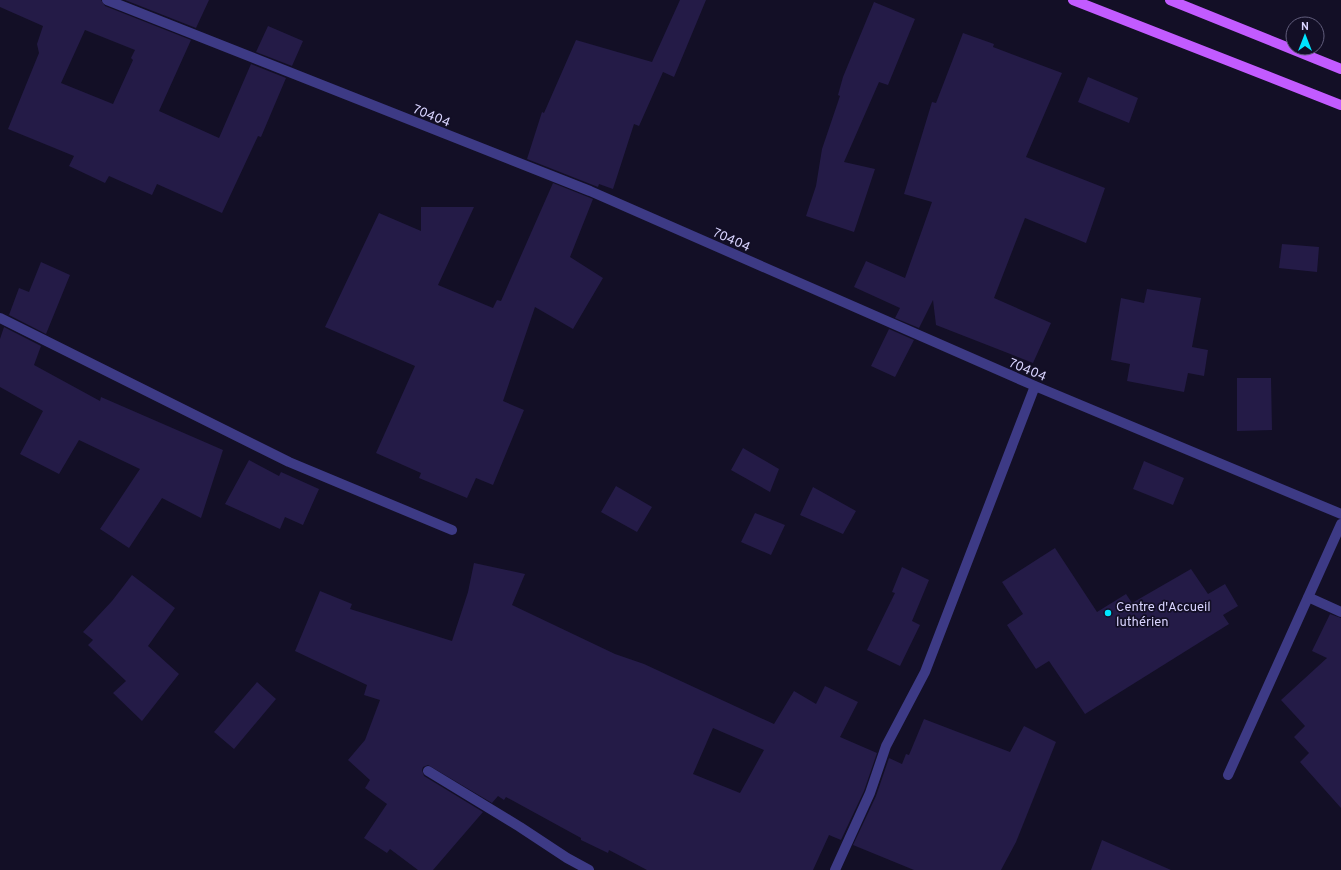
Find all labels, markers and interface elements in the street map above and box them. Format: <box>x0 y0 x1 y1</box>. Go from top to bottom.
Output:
north arrow <box>1285 16 1325 56</box>
text: N <box>1301 20 1309 34</box>
street label: 70404 <box>410 102 452 132</box>
street label: 70404 <box>710 226 752 256</box>
street label: 70404 <box>1006 356 1048 386</box>
place label: Centre d'Accueil luthérien <box>1116 600 1211 631</box>
marker: Centre d'Accueil luthérien <box>1103 608 1113 618</box>

